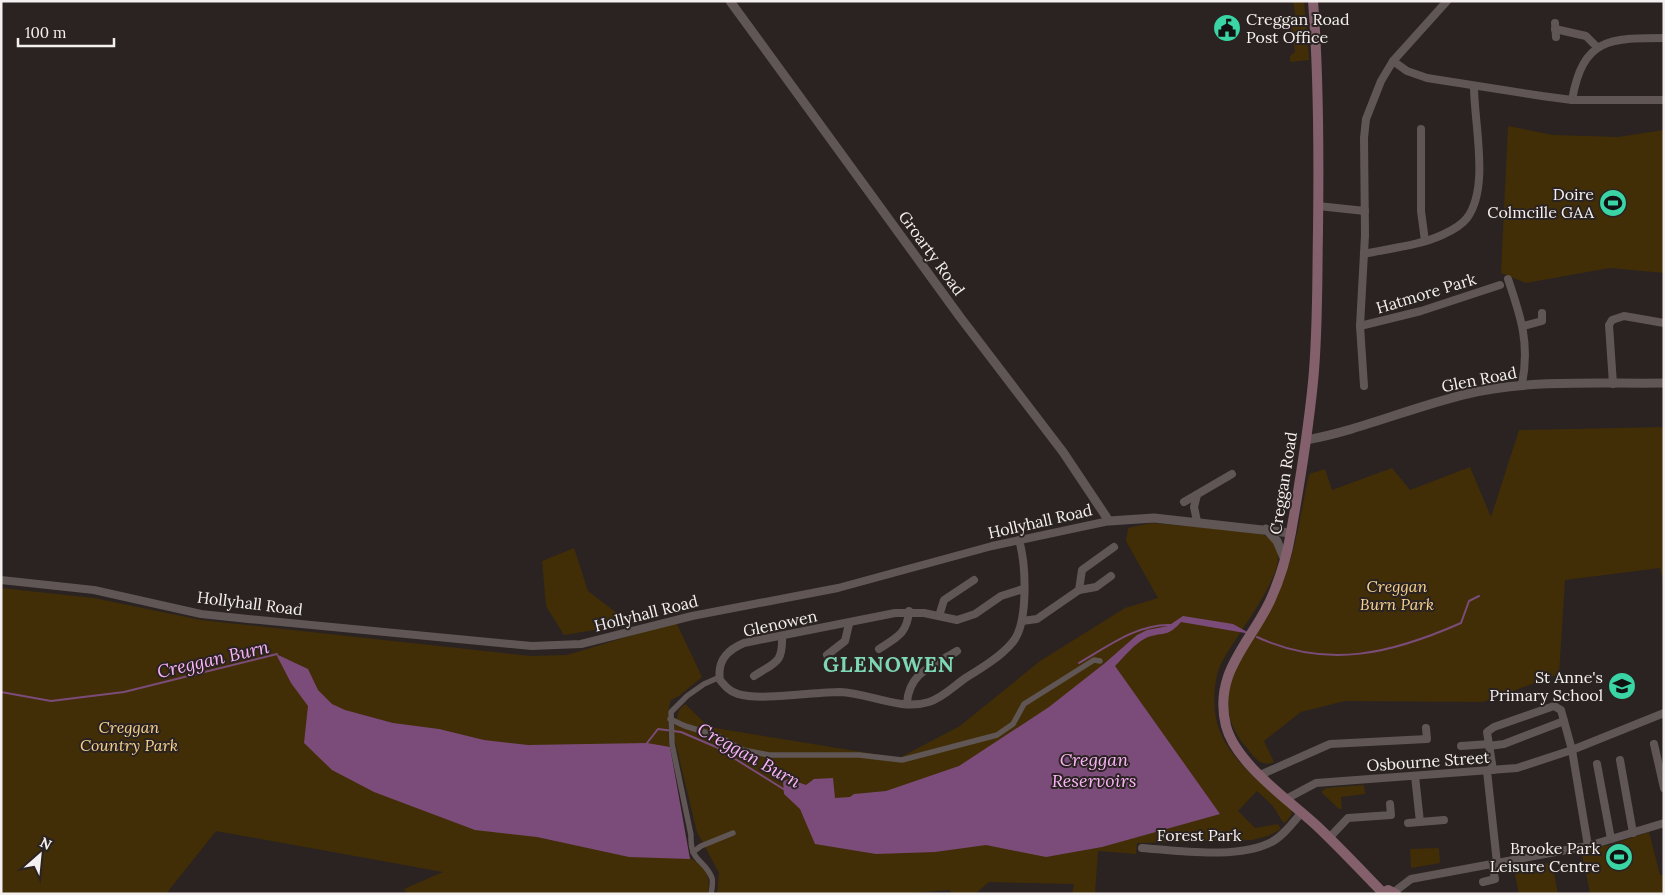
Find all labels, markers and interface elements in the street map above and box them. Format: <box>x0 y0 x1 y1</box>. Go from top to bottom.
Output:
place label: Creggan Road Post Office <box>1246 9 1350 47</box>
public building icon: Creggan Road Post Office <box>1212 13 1242 43</box>
scale bar <box>18 15 114 47</box>
text: 100 m <box>25 23 66 42</box>
place label: Doire Colmcille GAA <box>1487 184 1595 222</box>
sports icon: Doire Colmcille GAA <box>1598 188 1628 218</box>
street label: Groarty Road <box>895 207 970 300</box>
street label: Hatmore Park <box>1374 268 1479 318</box>
street label: Glen Road <box>1440 362 1519 396</box>
street label: Creggan Road <box>1265 430 1301 536</box>
street label: Hollyhall Road <box>986 499 1094 543</box>
park label: Creggan Burn Park <box>1360 576 1434 614</box>
street label: Hollyhall Road <box>196 587 304 619</box>
street label: Hollyhall Road <box>592 590 700 636</box>
street label: Glenowen <box>741 605 819 641</box>
water label: Creggan Burn <box>155 635 271 683</box>
district label: GLENOWEN <box>823 651 955 678</box>
place label: St Anne's Primary School <box>1489 667 1603 705</box>
school or university icon: St Anne's Primary School <box>1607 671 1637 701</box>
park label: Creggan Country Park <box>80 717 178 755</box>
water label: Creggan Burn <box>693 717 805 793</box>
street label: Osbourne Street <box>1366 747 1491 775</box>
water label: Creggan Reservoirs <box>1052 748 1136 792</box>
street label: Forest Park <box>1157 825 1242 845</box>
north arrow <box>15 830 65 880</box>
text: N <box>37 833 55 854</box>
place label: Brooke Park Leisure Centre <box>1490 838 1600 876</box>
sports icon: Brooke Park Leisure Centre <box>1604 842 1634 872</box>

